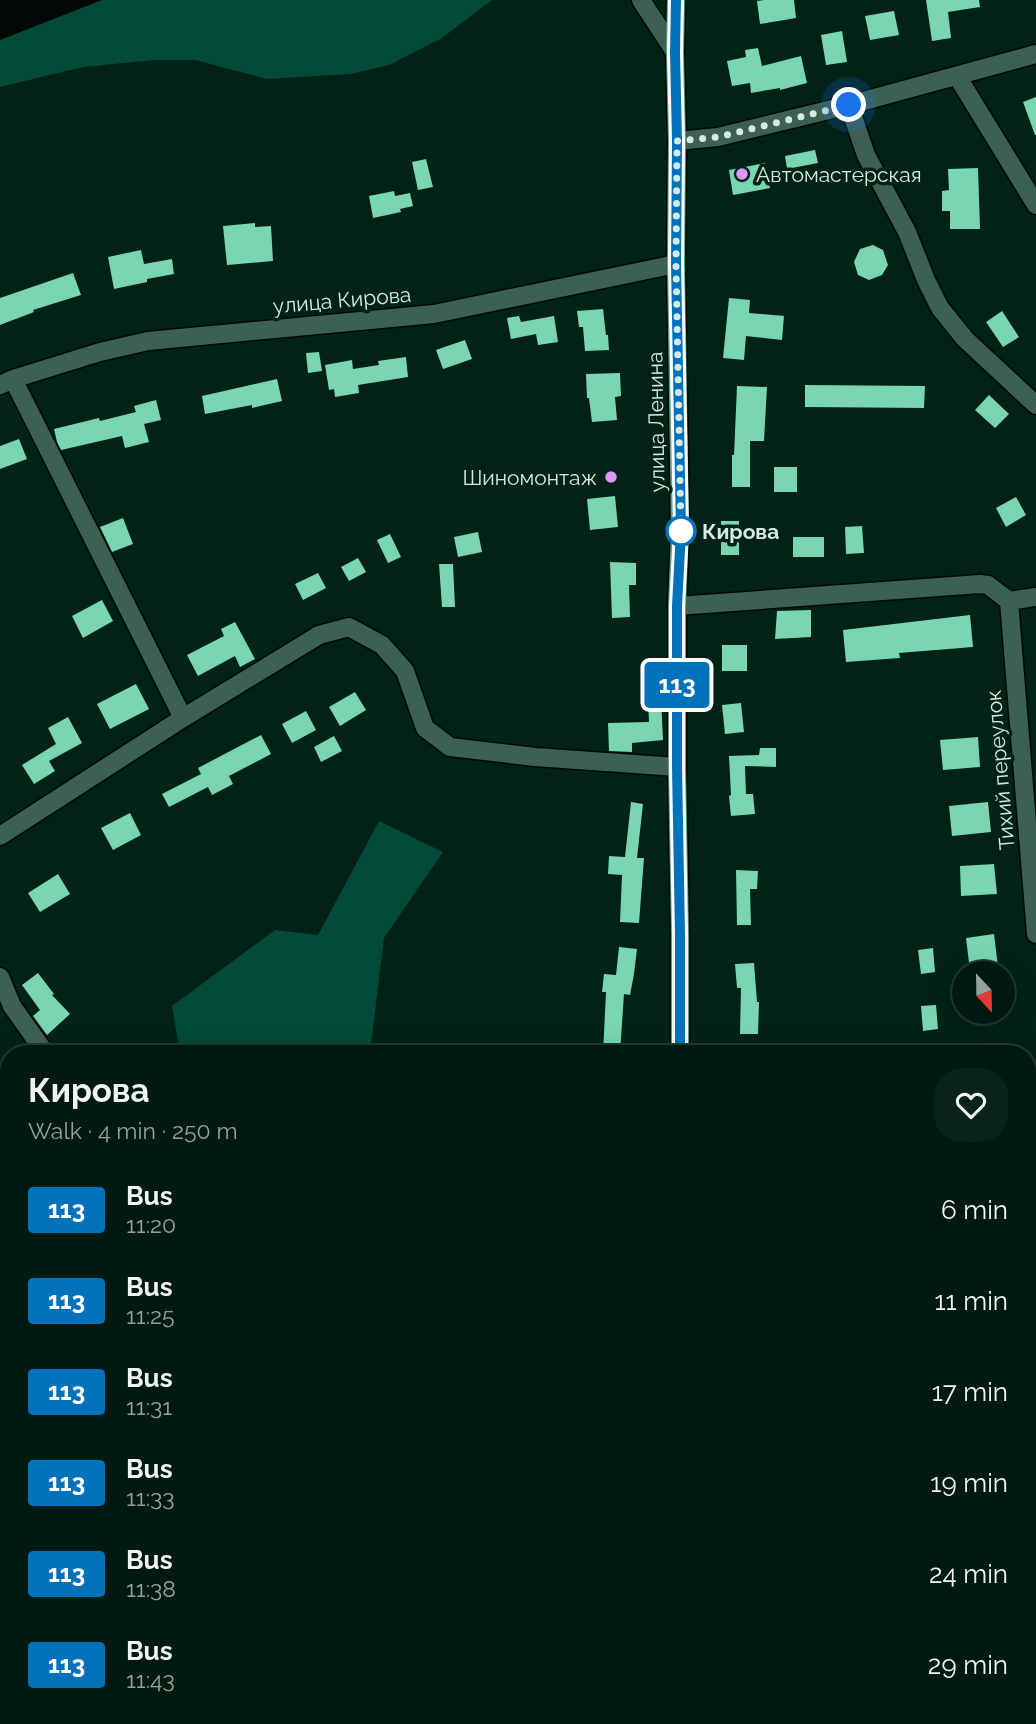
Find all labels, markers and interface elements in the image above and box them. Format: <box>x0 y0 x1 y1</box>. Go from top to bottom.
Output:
your location <box>831 87 866 122</box>
place label: Автомастерская <box>756 162 922 187</box>
marker: Автомастерская <box>734 166 750 182</box>
street label: улица Кирова <box>272 282 412 318</box>
street label: улица Ленина <box>642 351 670 493</box>
place label: Шиномонтаж <box>462 465 597 490</box>
marker: Шиномонтаж <box>603 469 619 485</box>
marker: Кирова <box>666 516 696 546</box>
place label: Кирова <box>702 519 779 544</box>
line badge: 113 <box>637 662 717 708</box>
text: 113 <box>658 670 696 699</box>
street label: Тихий переулок <box>981 689 1019 851</box>
north arrow <box>952 961 1015 1024</box>
map controls <box>952 961 1015 1024</box>
button: heart <box>934 1068 1008 1142</box>
text: Кирова <box>28 1071 149 1110</box>
text: Walk · 4 min · 250 m <box>28 1117 238 1144</box>
text: Bus <box>126 1181 173 1211</box>
text: 113 <box>48 1195 85 1224</box>
text: 6 min <box>941 1195 1008 1225</box>
text: 11:20 <box>126 1211 176 1238</box>
text: Bus <box>126 1272 173 1302</box>
text: 113 <box>48 1286 85 1315</box>
text: 11 min <box>934 1286 1008 1316</box>
text: 11:25 <box>126 1302 175 1329</box>
text: Bus <box>126 1363 173 1393</box>
text: 113 <box>48 1377 85 1406</box>
text: 17 min <box>932 1377 1008 1407</box>
text: 11:31 <box>126 1393 172 1420</box>
text: Bus <box>126 1454 173 1484</box>
text: 113 <box>48 1468 85 1497</box>
text: 19 min <box>930 1468 1008 1498</box>
text: 11:33 <box>126 1484 175 1511</box>
text: Bus <box>126 1545 173 1575</box>
text: 113 <box>48 1559 85 1588</box>
text: 24 min <box>929 1559 1008 1589</box>
text: 11:38 <box>126 1575 176 1602</box>
text: Bus <box>126 1636 173 1666</box>
text: 113 <box>48 1650 85 1679</box>
text: 29 min <box>928 1650 1008 1680</box>
text: 11:43 <box>126 1666 175 1693</box>

